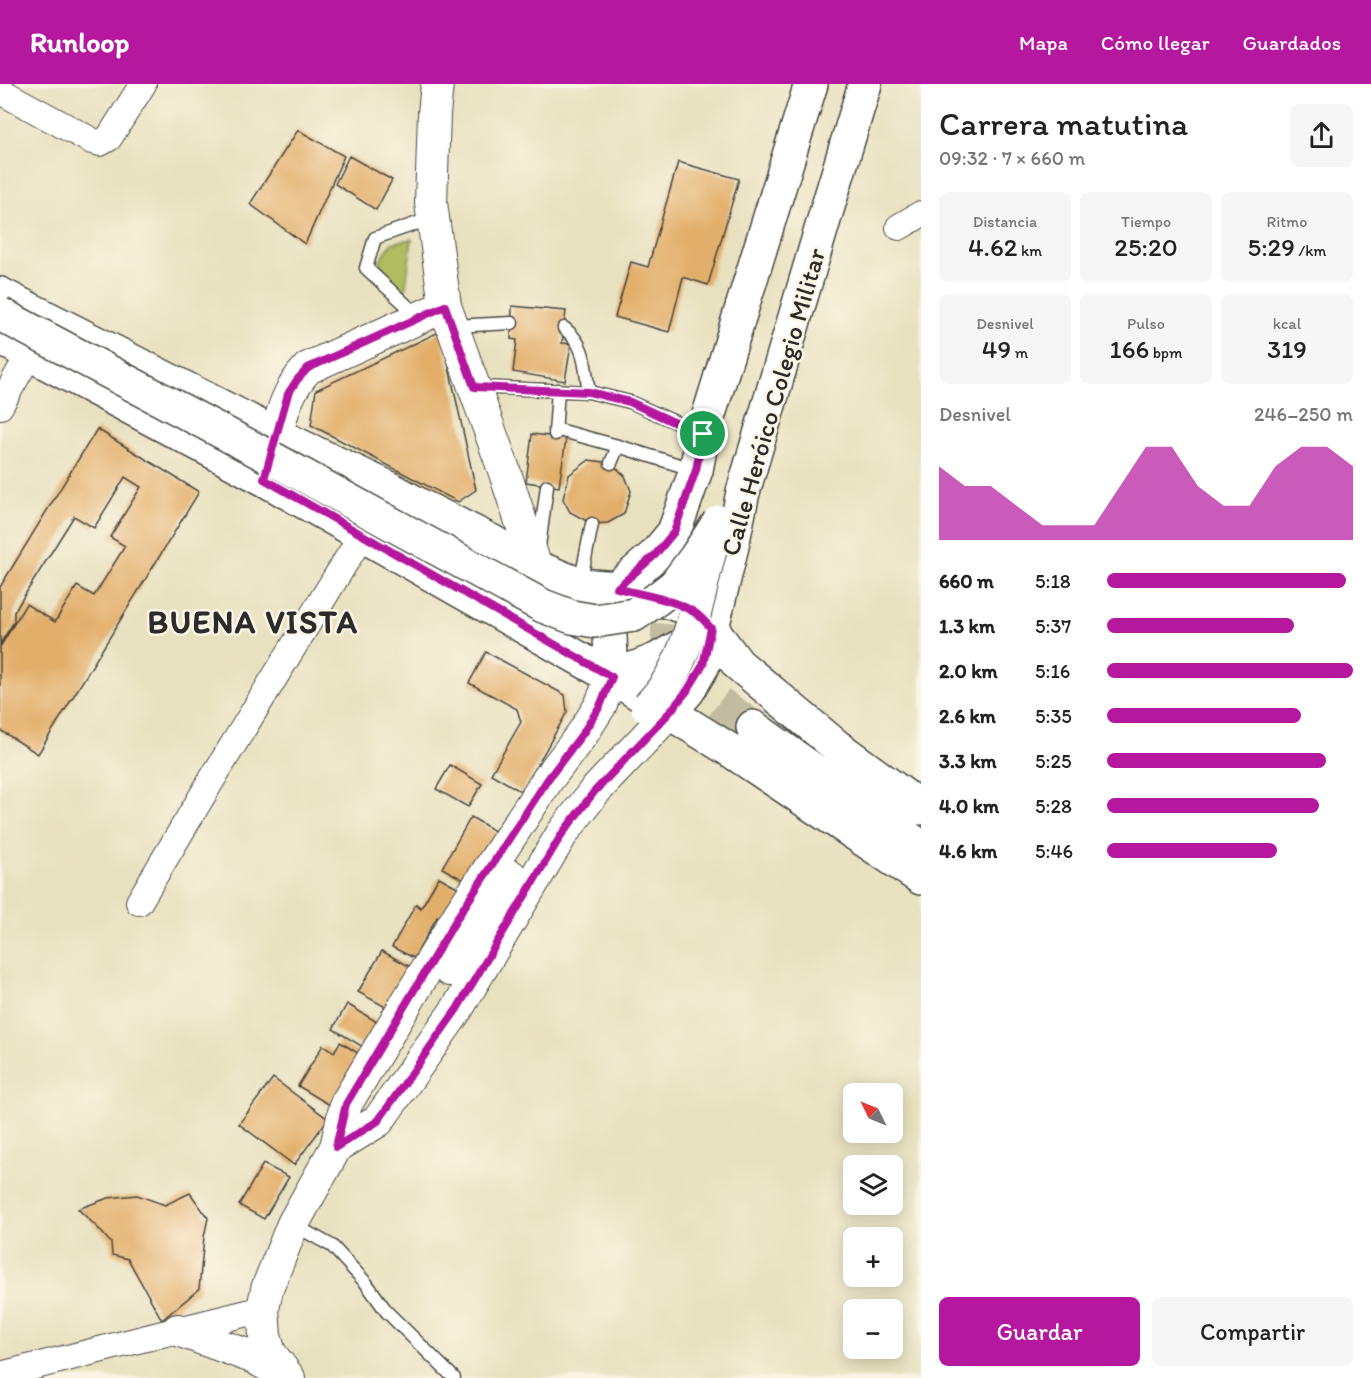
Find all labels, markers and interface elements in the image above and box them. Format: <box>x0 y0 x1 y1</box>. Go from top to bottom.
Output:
text: Runloop <box>30 25 129 59</box>
text: Mapa <box>1019 30 1068 55</box>
text: Cómo llegar <box>1101 30 1210 55</box>
text: Guardados <box>1243 30 1341 55</box>
text: Carrera matutina <box>939 104 1188 143</box>
button: share <box>1290 104 1353 167</box>
text: 09:32 · 7 × 660 m <box>939 146 1085 170</box>
text: Distancia <box>973 212 1037 231</box>
text: Tiempo <box>1121 212 1171 231</box>
text: Ritmo <box>1267 212 1307 231</box>
text: 4.62 <box>968 231 1017 263</box>
text: 25:20 <box>1114 231 1178 263</box>
text: 5:29 <box>1248 231 1295 263</box>
text: km <box>1017 241 1042 260</box>
text: /km <box>1295 241 1326 260</box>
street label: Calle Heróico Colegio Militar <box>714 244 832 560</box>
text: Desnivel <box>976 314 1034 333</box>
text: Pulso <box>1127 314 1165 333</box>
text: kcal <box>1273 314 1301 333</box>
text: 49 <box>982 333 1011 365</box>
text: 166 <box>1110 333 1149 365</box>
text: 319 <box>1267 333 1307 365</box>
text: m <box>1011 343 1028 362</box>
text: bpm <box>1149 343 1182 362</box>
text: Desnivel <box>939 402 1011 426</box>
text: 246–250 m <box>1254 402 1353 426</box>
pin <box>677 408 728 459</box>
icon: arrive <box>686 417 719 450</box>
text: 660 m <box>939 569 994 593</box>
text: 5:18 <box>1035 569 1071 593</box>
district label: BUENA VISTA <box>148 603 358 641</box>
text: 1.3 km <box>939 614 995 638</box>
text: 5:37 <box>1035 614 1071 638</box>
text: 2.0 km <box>939 659 998 683</box>
text: 5:16 <box>1035 659 1070 683</box>
text: 2.6 km <box>939 704 996 728</box>
text: 5:35 <box>1035 704 1072 728</box>
text: 3.3 km <box>939 749 997 773</box>
text: 5:25 <box>1035 749 1071 773</box>
text: 4.0 km <box>939 794 999 818</box>
text: 5:28 <box>1035 794 1072 818</box>
text: 4.6 km <box>939 839 997 863</box>
text: 5:46 <box>1035 839 1073 863</box>
north arrow <box>843 1083 903 1143</box>
map controls <box>843 1083 903 1359</box>
button: layers <box>843 1155 903 1215</box>
button: + <box>843 1227 903 1287</box>
button: Guardar <box>939 1297 1140 1366</box>
button: Compartir <box>1152 1297 1353 1366</box>
button: − <box>843 1299 903 1359</box>

